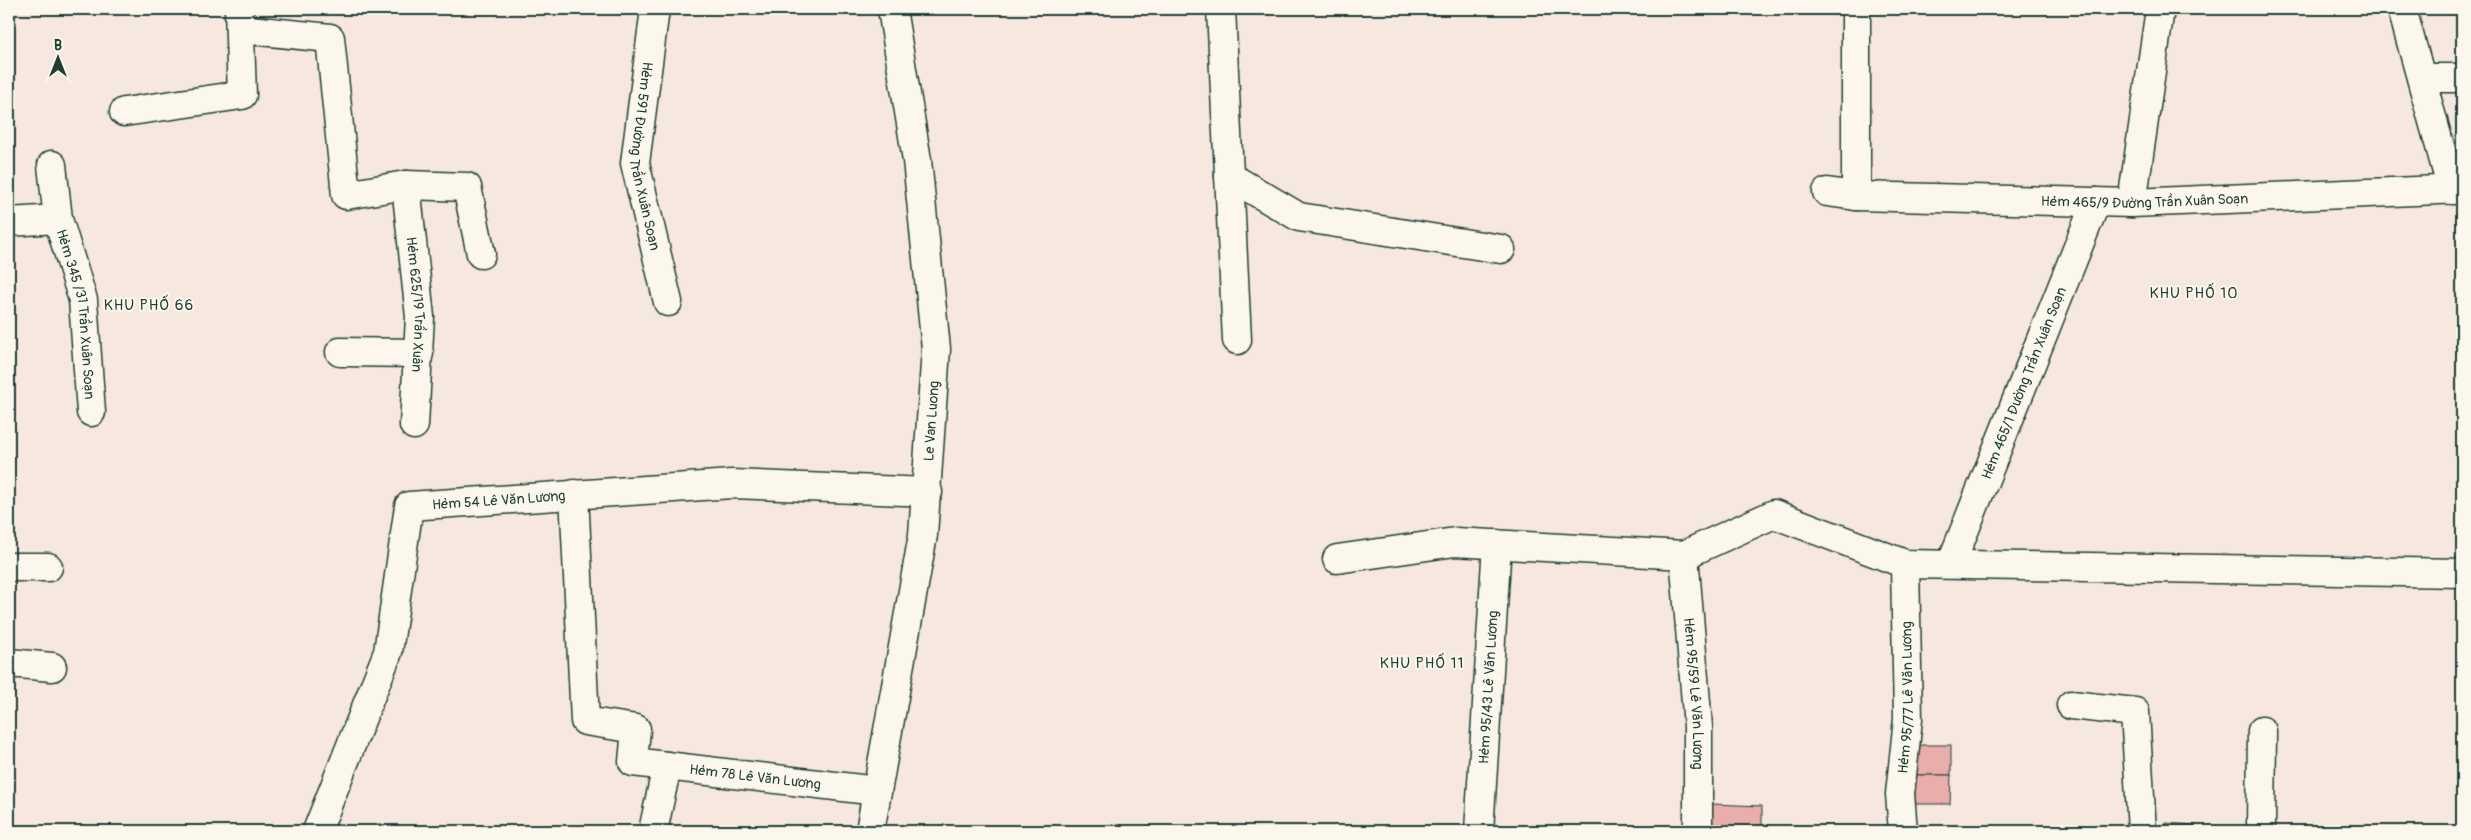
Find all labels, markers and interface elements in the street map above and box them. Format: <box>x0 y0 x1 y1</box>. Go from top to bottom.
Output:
north arrow <box>32 32 82 82</box>
text: B <box>54 37 62 54</box>
street label: Hẻm 591 Đường Trần Xuân Soạn <box>626 61 663 252</box>
street label: Hẻm 465/9 Đường Trần Xuân Soạn <box>2041 190 2249 212</box>
street label: Hẻm 345 /31 Trần Xuân Soạn <box>53 227 98 400</box>
street label: Hẻm 625/19 Trần Xuân <box>403 236 430 373</box>
district label: KHU PHỐ 10 <box>2150 282 2238 303</box>
street label: Hẻm 465/1 Đường Trần Xuân Soạn <box>1978 285 2070 482</box>
district label: KHU PHỐ 66 <box>104 294 194 315</box>
street label: Le Van Luong <box>920 380 943 462</box>
street label: Hẻm 54 Lê Văn Lương <box>432 487 566 513</box>
street label: Hẻm 95/43 Lê Văn Lương <box>1475 610 1502 764</box>
street label: Hẻm 95/59 Lê Văn Lương <box>1680 617 1706 770</box>
street label: Hẻm 95/77 Lê Văn Lương <box>1894 621 1917 774</box>
district label: KHU PHỐ 11 <box>1380 652 1464 673</box>
street label: Hẻm 78 Lê Văn Lương <box>688 761 822 793</box>

